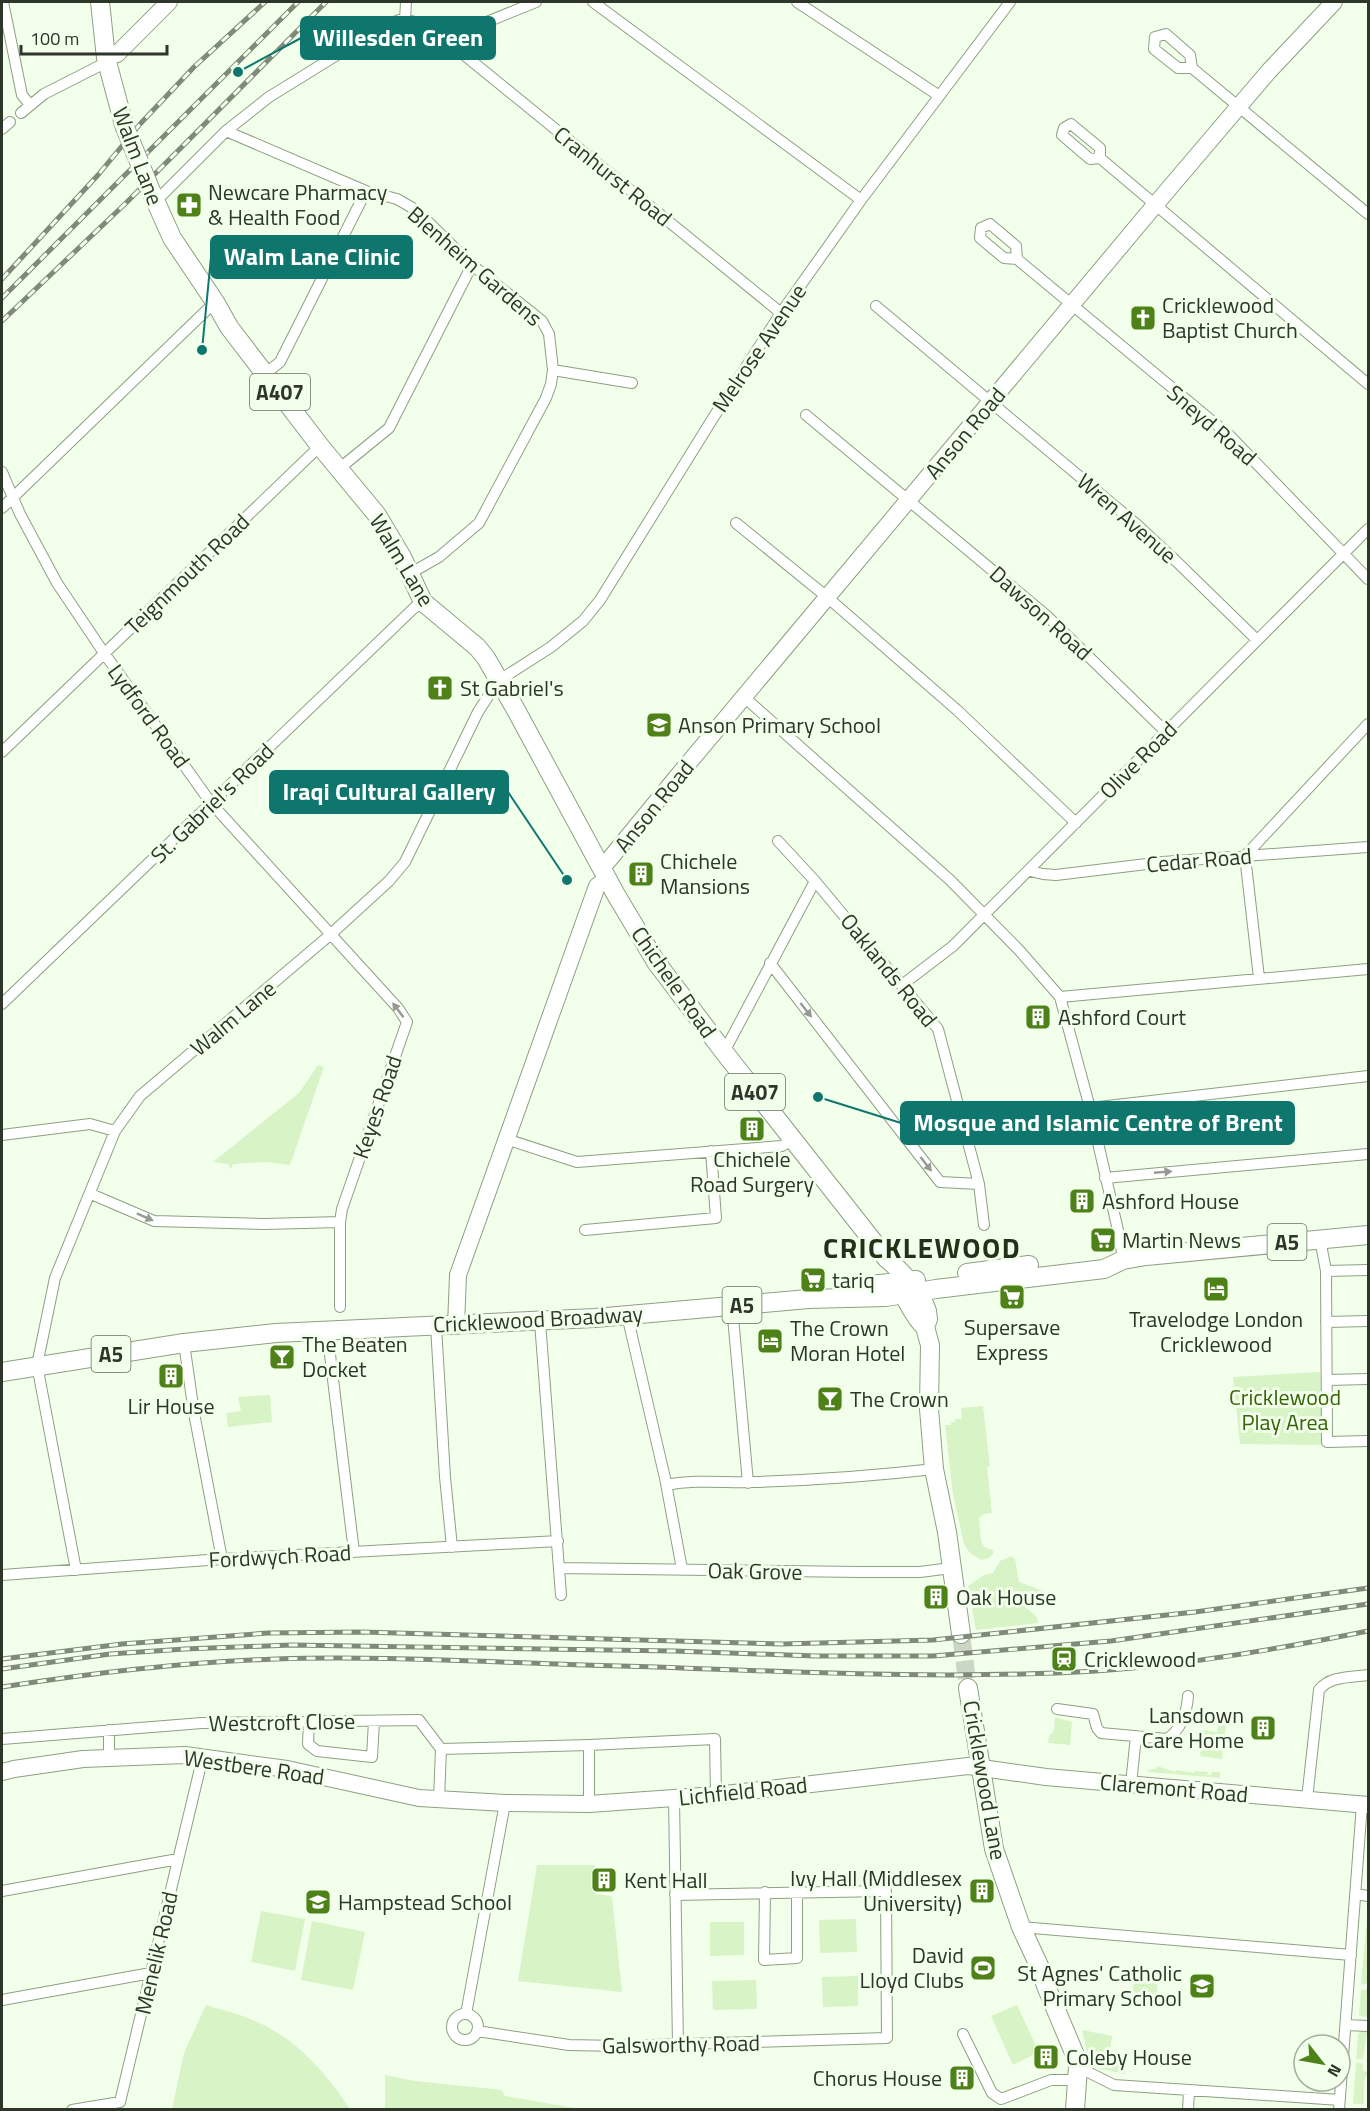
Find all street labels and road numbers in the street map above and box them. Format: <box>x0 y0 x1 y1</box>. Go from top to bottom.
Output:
street label: Walm Lane <box>104 102 172 210</box>
street label: Cranhurst Road <box>546 118 680 234</box>
street label: Blenheim Gardens <box>400 198 550 334</box>
street label: Melrose Avenue <box>703 277 815 419</box>
road number: A407 <box>250 374 310 410</box>
street label: Sneyd Road <box>1160 376 1264 474</box>
street label: Anson Road <box>916 380 1014 486</box>
street label: Wren Avenue <box>1069 465 1185 571</box>
street label: Teignmouth Road <box>117 505 257 643</box>
street label: Walm Lane <box>361 507 443 613</box>
street label: Dawson Road <box>982 558 1100 668</box>
street label: Lydford Road <box>99 657 199 775</box>
street label: Olive Road <box>1091 713 1185 807</box>
street label: St. Gabriel's Road <box>142 735 282 871</box>
street label: Anson Road <box>606 752 702 860</box>
street label: Cedar Road <box>1145 838 1253 882</box>
street label: Oaklands Road <box>832 906 946 1034</box>
street label: Chichele Road <box>623 919 725 1045</box>
street label: Walm Lane <box>183 972 283 1064</box>
street label: Keyes Road <box>343 1051 411 1163</box>
road number: A407 <box>725 1074 785 1110</box>
road number: A5 <box>1268 1224 1306 1260</box>
road number: A5 <box>722 1287 762 1323</box>
street label: Cricklewood Broadway <box>432 1297 644 1341</box>
road number: A5 <box>92 1336 130 1372</box>
street label: Fordwych Road <box>208 1535 352 1577</box>
street label: Oak Grove <box>707 1553 803 1589</box>
street label: Cricklewood Lane <box>954 1698 1016 1862</box>
street label: Westcroft Close <box>208 1704 356 1740</box>
street label: Westbere Road <box>181 1740 327 1794</box>
street label: Claremont Road <box>1099 1765 1249 1811</box>
street label: Lichfield Road <box>677 1767 809 1815</box>
street label: Menelik Road <box>125 1888 187 2018</box>
street label: Galsworthy Road <box>602 2026 760 2062</box>

